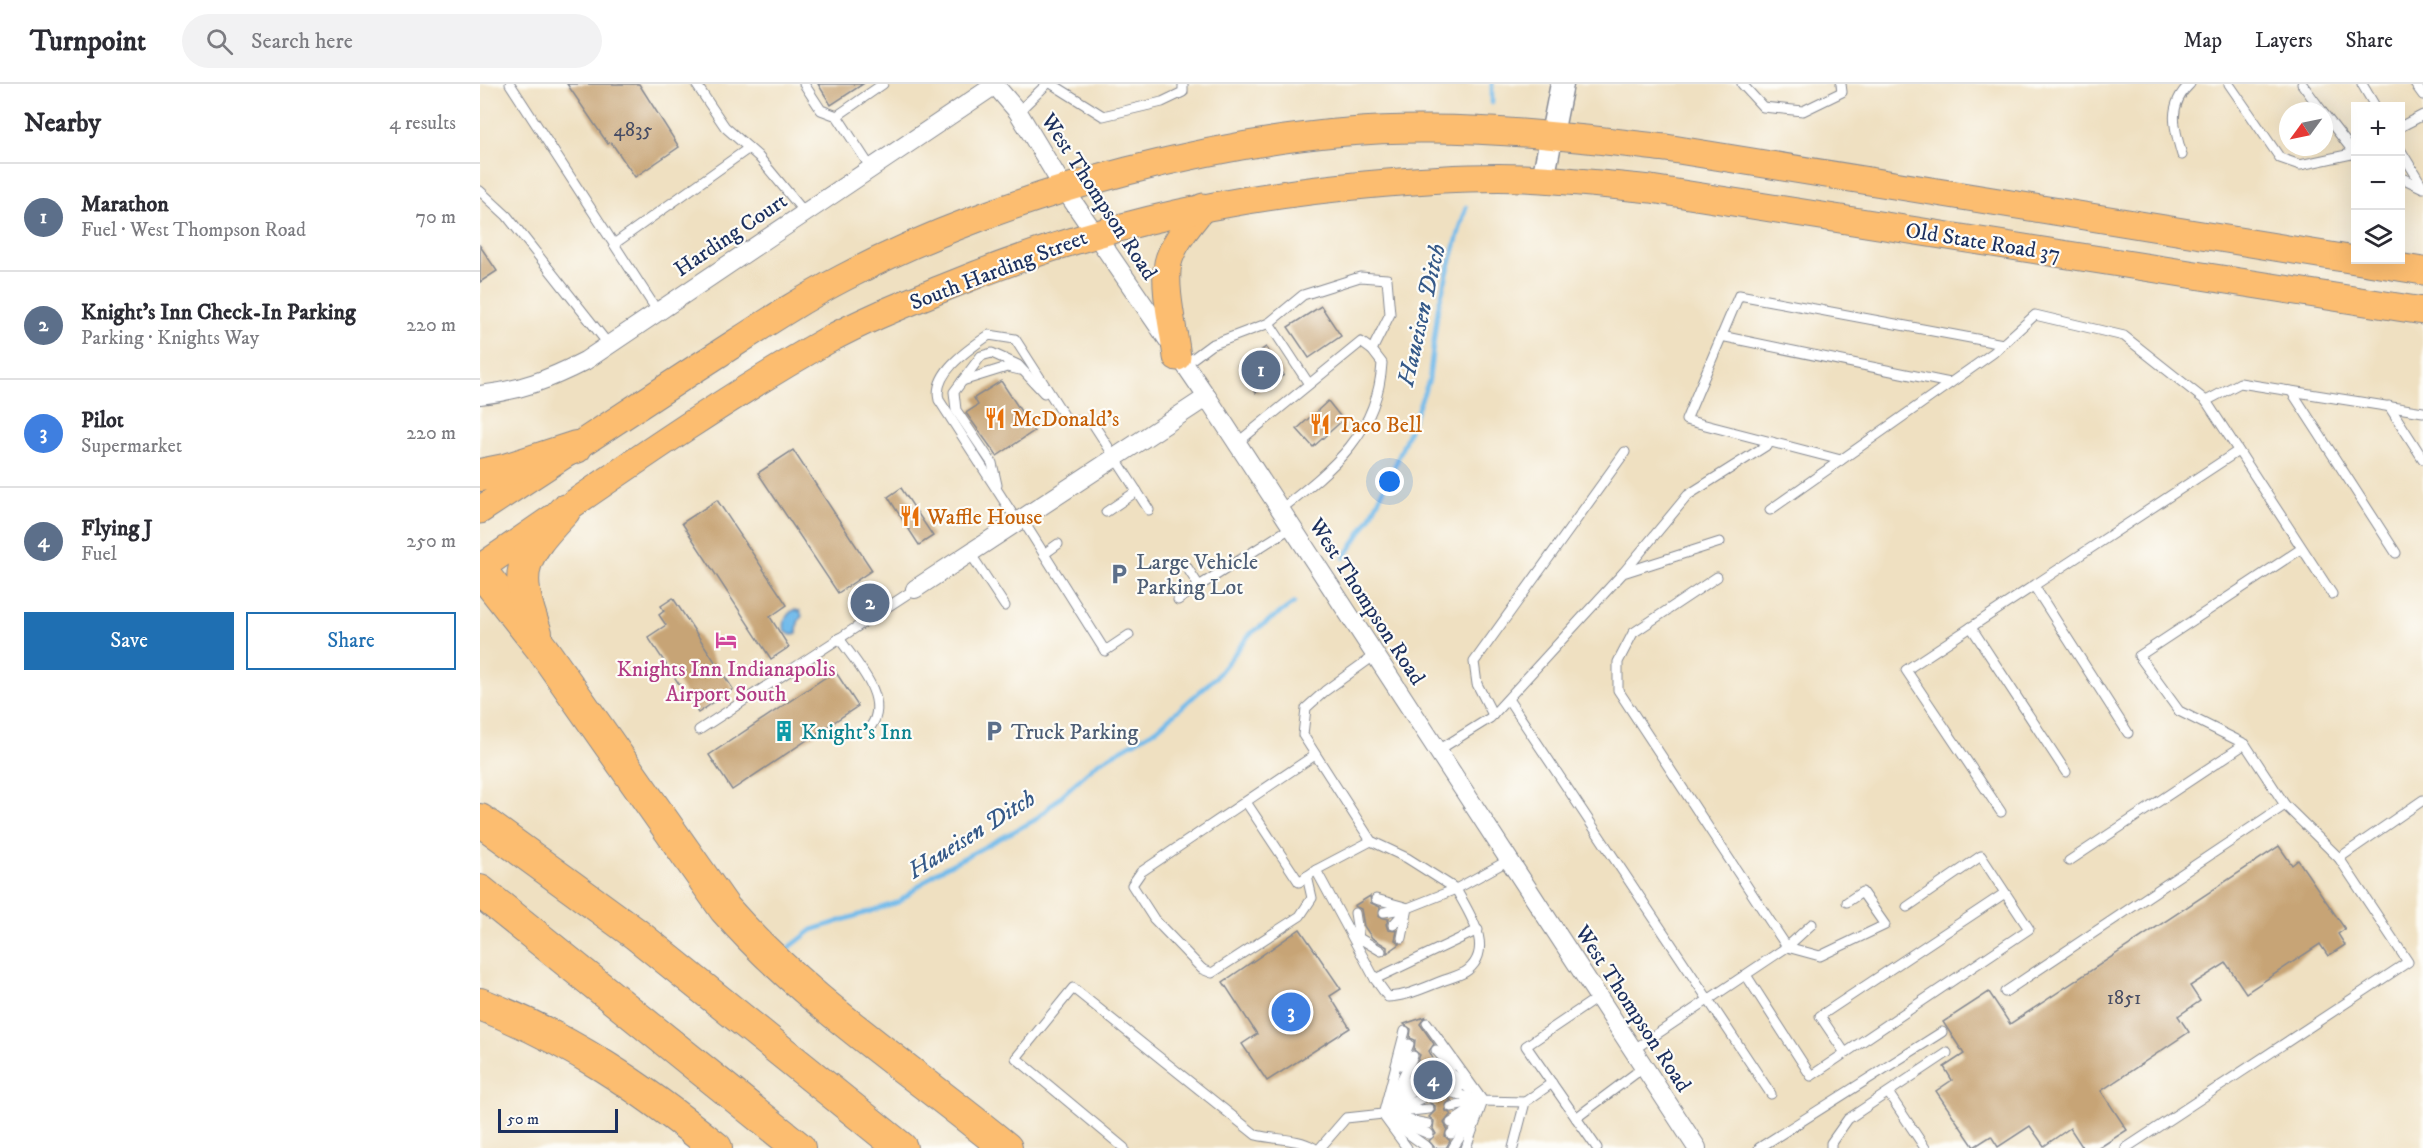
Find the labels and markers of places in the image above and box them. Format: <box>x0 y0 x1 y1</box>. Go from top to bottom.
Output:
pin: 1 <box>1242 348 1280 392</box>
restaurant icon: McDonald's <box>983 406 1007 430</box>
place label: McDonald's <box>1012 406 1119 433</box>
restaurant icon: Taco Bell <box>1308 412 1332 436</box>
place label: Taco Bell <box>1337 412 1423 439</box>
restaurant icon: Waffle House <box>898 504 922 528</box>
place label: Waffle House <box>926 504 1042 531</box>
place label: Large Vehicle Parking Lot <box>1136 549 1258 601</box>
parking icon: Large Vehicle Parking Lot <box>1107 562 1131 586</box>
pin: 2 <box>850 580 890 626</box>
hotel icon: Knights Inn Indianapolis Airport South <box>714 628 738 652</box>
place label: Knights Inn Indianapolis Airport South <box>616 656 836 708</box>
building icon: Knight's Inn <box>772 719 796 743</box>
place label: Knight's Inn <box>801 719 913 746</box>
parking icon: Truck Parking <box>982 719 1006 743</box>
place label: Truck Parking <box>1011 719 1139 746</box>
pin: 3 <box>1272 990 1310 1034</box>
pin: 4 <box>1414 1058 1452 1102</box>

